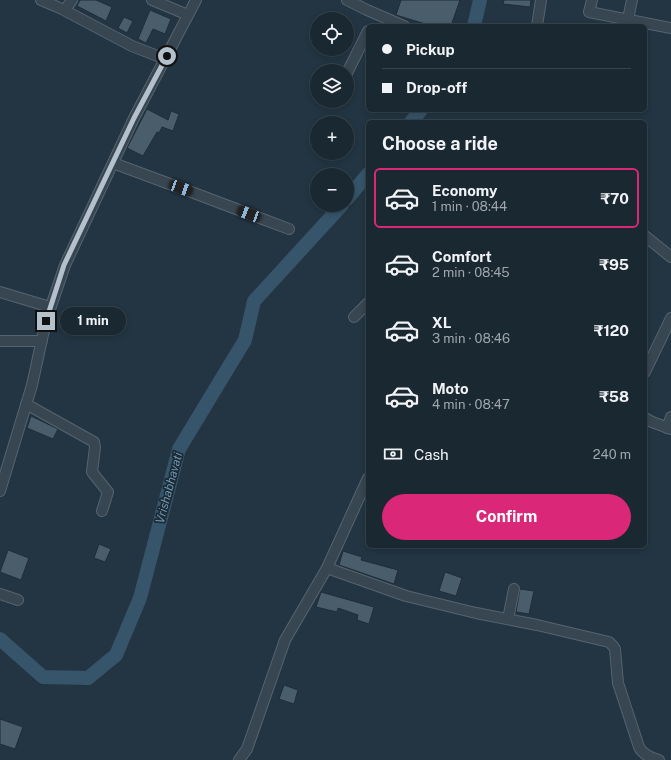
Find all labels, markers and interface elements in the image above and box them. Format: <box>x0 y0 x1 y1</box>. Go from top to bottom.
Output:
map controls <box>310 12 354 212</box>
button: locate <box>310 12 354 56</box>
text: Pickup <box>406 41 455 58</box>
route start <box>158 47 176 65</box>
button: layers <box>310 64 354 108</box>
text: Drop-off <box>406 79 467 96</box>
button: + <box>310 116 354 160</box>
text: Choose a ride <box>382 133 498 154</box>
button: − <box>310 168 354 212</box>
car <box>168 178 194 198</box>
icon: car <box>384 180 420 216</box>
text: Economy <box>432 182 497 199</box>
text: ₹70 <box>600 190 629 207</box>
text: 1 min · 08:44 <box>432 199 507 214</box>
car <box>236 204 262 224</box>
icon: car <box>384 246 420 282</box>
text: Comfort <box>432 248 492 265</box>
text: ₹95 <box>599 256 629 273</box>
text: 2 min · 08:45 <box>432 265 510 280</box>
callout: 1 min <box>60 307 126 335</box>
route end <box>37 312 55 330</box>
icon: car <box>384 312 420 348</box>
text: 1 min <box>77 313 109 328</box>
text: XL <box>432 314 451 331</box>
text: ₹120 <box>594 322 629 339</box>
text: 3 min · 08:46 <box>432 331 510 346</box>
icon: car <box>384 378 420 414</box>
text: Moto <box>432 380 469 397</box>
text: ₹58 <box>599 388 629 405</box>
text: 4 min · 08:47 <box>432 397 510 412</box>
icon: cash <box>382 443 404 465</box>
text: Cash <box>414 446 449 463</box>
text: 240 m <box>593 447 631 462</box>
water label: Vrishabhavati <box>153 451 185 525</box>
button: Confirm <box>382 494 631 540</box>

